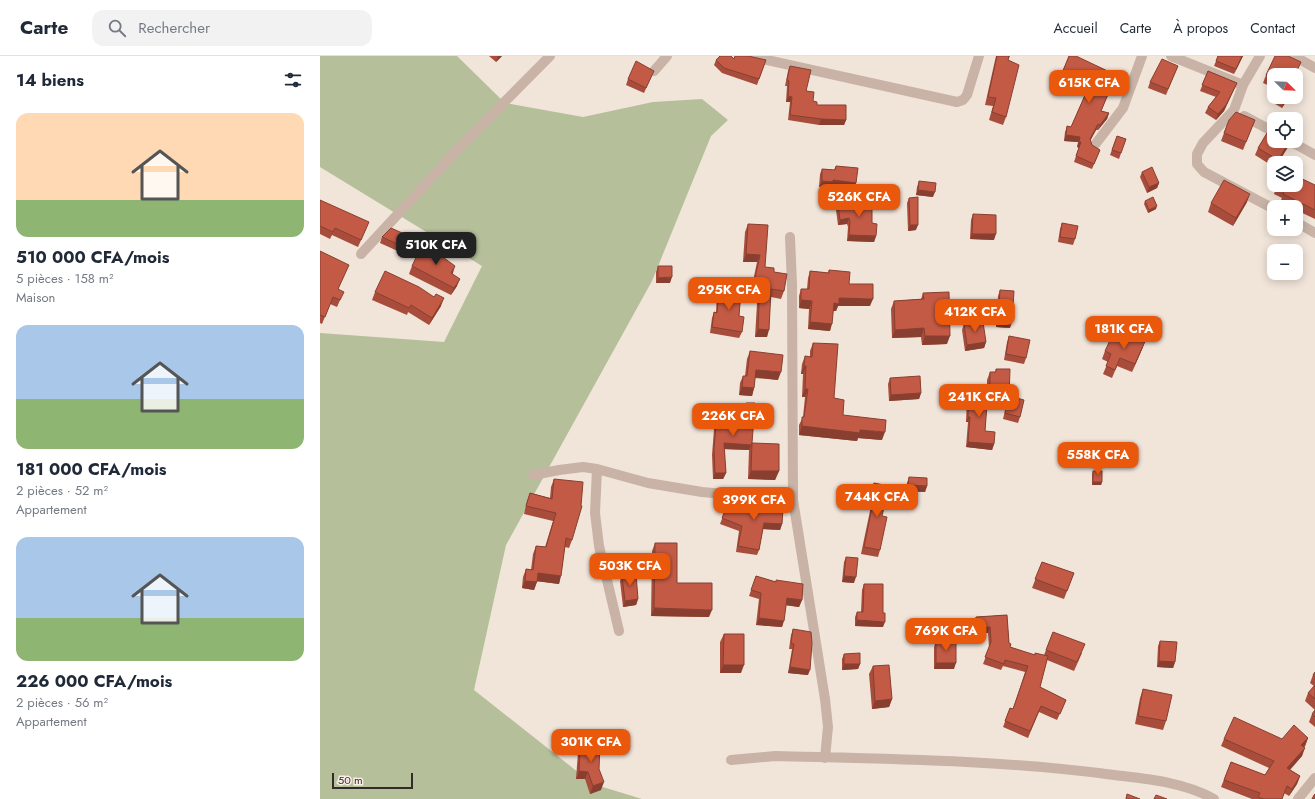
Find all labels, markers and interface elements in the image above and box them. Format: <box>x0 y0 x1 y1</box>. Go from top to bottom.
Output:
search box <box>92 10 372 46</box>
text: Carte <box>20 14 68 41</box>
icon: search <box>106 17 128 39</box>
text: Rechercher <box>138 17 210 39</box>
text: Accueil <box>1054 18 1098 38</box>
text: Carte <box>1120 18 1151 38</box>
text: À propos <box>1173 18 1228 38</box>
text: Contact <box>1250 18 1295 38</box>
text: 14 biens <box>16 68 84 92</box>
north arrow <box>1267 68 1303 104</box>
map controls <box>1267 68 1303 280</box>
icon: filters <box>282 69 304 91</box>
pin: 615K CFA <box>1048 70 1130 104</box>
text: 615K CFA <box>1058 73 1120 92</box>
button: locate <box>1267 112 1303 148</box>
icon: home <box>124 139 196 211</box>
button: layers <box>1267 156 1303 192</box>
pin: 526K CFA <box>818 184 900 218</box>
text: 526K CFA <box>827 187 891 206</box>
button: + <box>1267 200 1303 236</box>
pin: 510K CFA <box>395 232 477 266</box>
text: 510K CFA <box>405 235 467 254</box>
button: − <box>1267 244 1303 280</box>
text: 510 000 CFA/mois <box>16 245 170 269</box>
text: 5 pièces · 158 m² <box>16 269 113 288</box>
pin: 295K CFA <box>688 277 770 311</box>
text: 295K CFA <box>697 280 761 299</box>
text: Maison <box>16 288 55 307</box>
pin: 412K CFA <box>934 299 1016 333</box>
text: 412K CFA <box>944 302 1006 321</box>
pin: 181K CFA <box>1083 316 1165 350</box>
text: 181K CFA <box>1094 319 1154 338</box>
icon: home <box>124 351 196 423</box>
pin: 241K CFA <box>938 384 1020 418</box>
text: 241K CFA <box>948 387 1010 406</box>
pin: 226K CFA <box>692 403 774 437</box>
text: 226K CFA <box>701 406 765 425</box>
pin: 558K CFA <box>1057 442 1139 476</box>
text: 558K CFA <box>1067 445 1129 464</box>
text: 181 000 CFA/mois <box>16 457 167 481</box>
text: 2 pièces · 52 m² <box>16 481 108 500</box>
pin: 744K CFA <box>836 484 918 518</box>
pin: 399K CFA <box>713 487 795 521</box>
text: 744K CFA <box>845 487 909 506</box>
text: 399K CFA <box>722 490 786 509</box>
text: Appartement <box>16 500 87 519</box>
pin: 503K CFA <box>589 553 671 587</box>
text: 503K CFA <box>599 556 662 575</box>
icon: home <box>124 563 196 635</box>
pin: 769K CFA <box>905 618 987 652</box>
text: 769K CFA <box>914 621 978 640</box>
text: 226 000 CFA/mois <box>16 669 172 693</box>
text: 2 pièces · 56 m² <box>16 693 108 712</box>
text: Appartement <box>16 712 87 731</box>
pin: 301K CFA <box>550 729 632 763</box>
text: 301K CFA <box>560 732 622 751</box>
scale bar <box>332 771 413 790</box>
text: 50 m <box>338 772 363 788</box>

